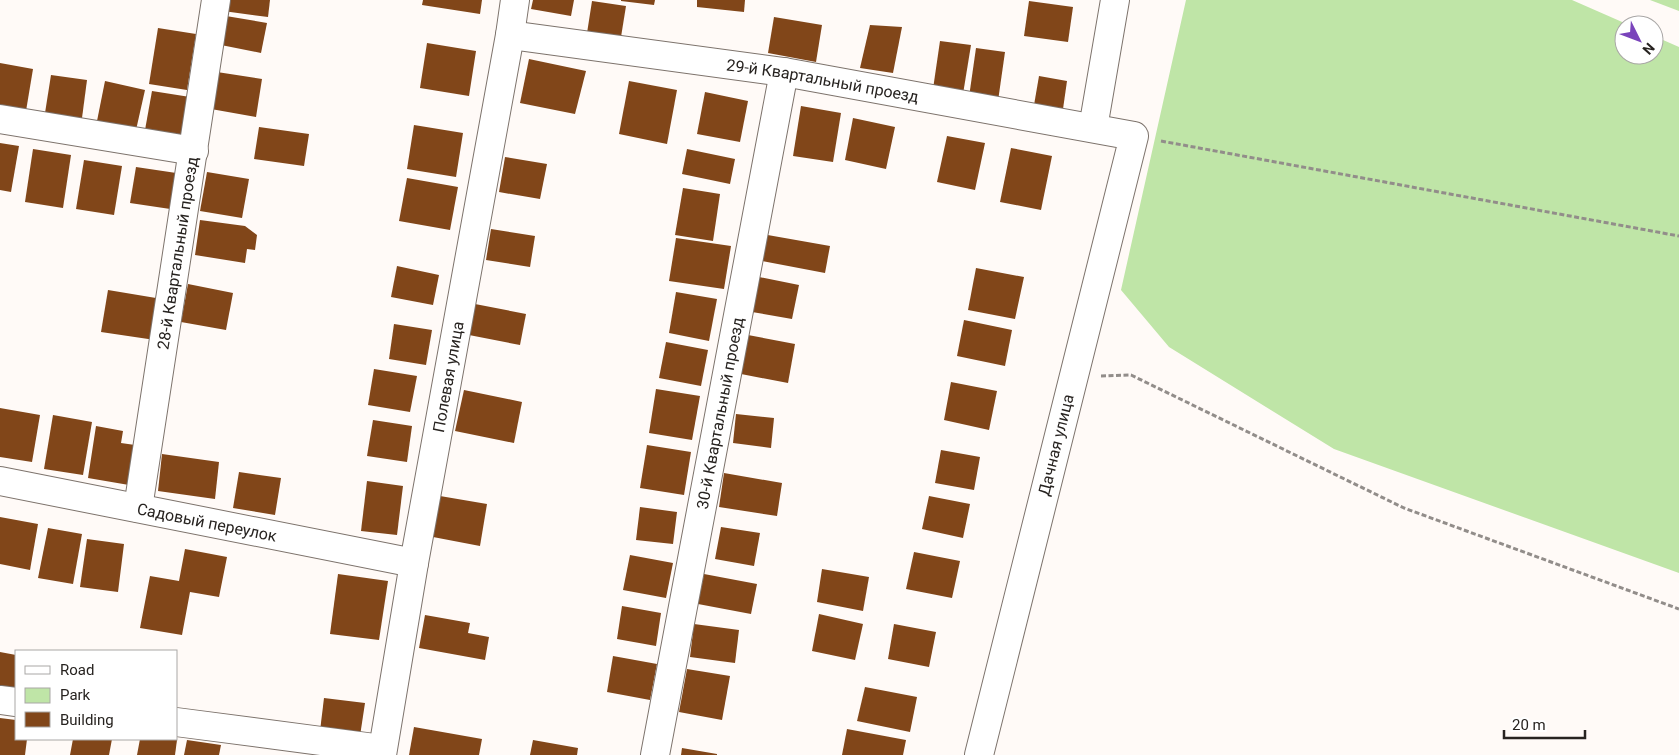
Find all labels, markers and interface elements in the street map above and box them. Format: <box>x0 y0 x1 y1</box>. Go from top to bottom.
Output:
north arrow <box>1614 15 1664 65</box>
text: N <box>1639 40 1658 58</box>
street label: 29-й Квартальный проезд <box>725 55 921 106</box>
street label: 28-й Квартальный проезд <box>153 155 201 351</box>
street label: 30-й Квартальный проезд <box>692 315 747 511</box>
street label: Полевая улица <box>428 320 467 434</box>
street label: Дачная улица <box>1034 392 1078 498</box>
street label: Садовый переулок <box>135 499 279 545</box>
legend <box>15 650 178 740</box>
text: Road <box>60 661 94 679</box>
text: Park <box>60 686 91 704</box>
scale bar <box>1504 708 1585 740</box>
text: Building <box>60 711 114 729</box>
text: 20 m <box>1512 716 1546 734</box>

